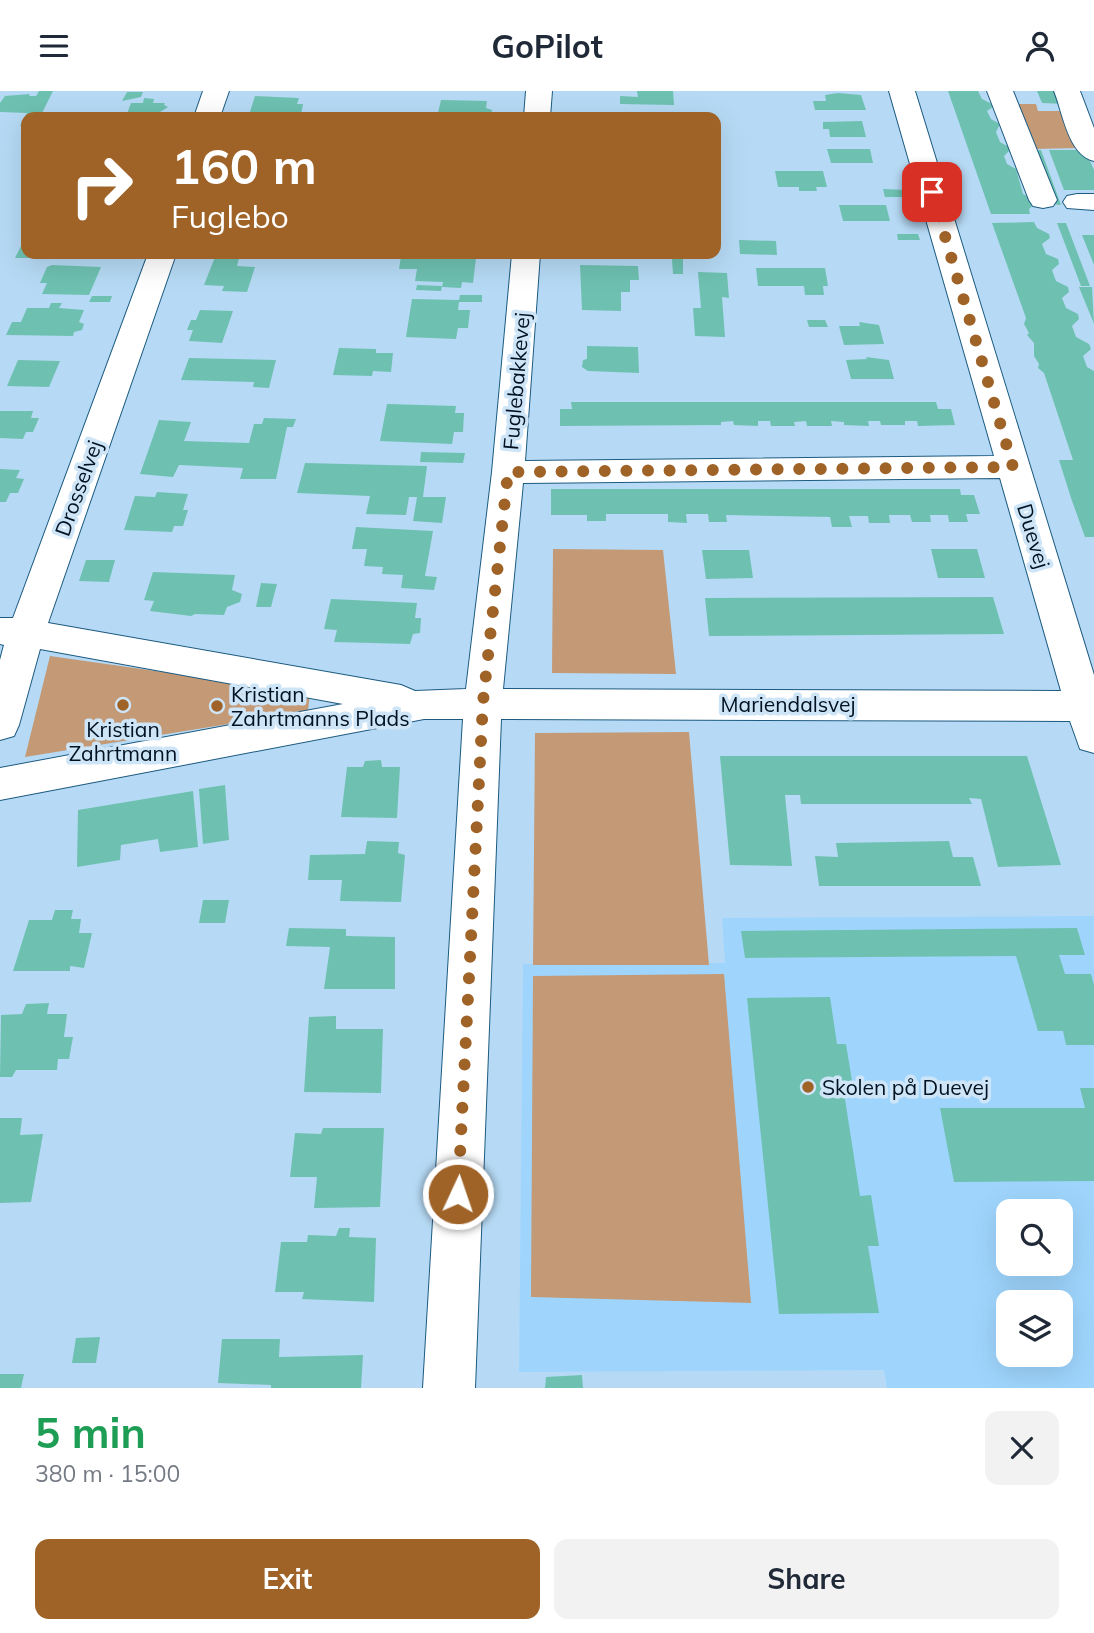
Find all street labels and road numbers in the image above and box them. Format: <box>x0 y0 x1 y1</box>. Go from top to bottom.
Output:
street label: Fuglebakkevej <box>497 311 535 451</box>
street label: Drosselvej <box>49 437 107 539</box>
street label: Duevej <box>1012 500 1056 572</box>
street label: Mariendalsvej <box>721 691 855 717</box>

